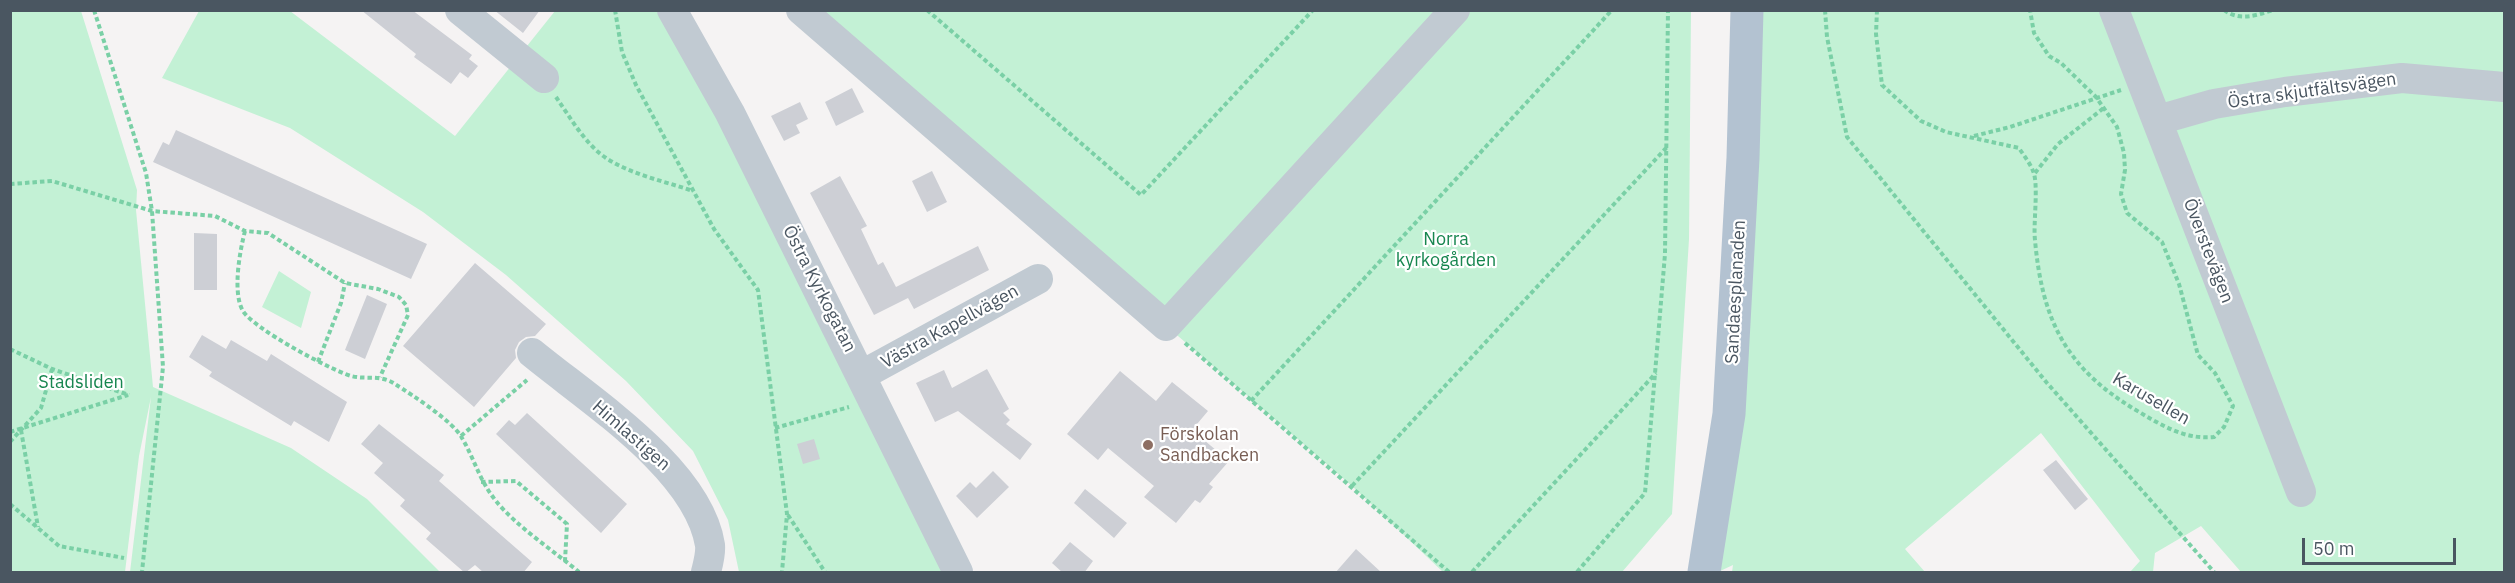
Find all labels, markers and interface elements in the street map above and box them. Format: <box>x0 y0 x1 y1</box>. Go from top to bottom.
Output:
street label: Östra skjutfältsvägen <box>2226 68 2398 114</box>
street label: Överstevägen <box>2178 196 2238 306</box>
street label: Sandaesplanaden <box>1721 219 1751 365</box>
street label: Östra Kyrkogatan <box>778 222 860 356</box>
park label: Norra kyrkogården <box>1396 229 1496 272</box>
street label: Västra Kapellvägen <box>878 280 1022 374</box>
street label: Karusellen <box>2108 368 2194 430</box>
park label: Stadsliden <box>38 372 124 394</box>
street label: Himlastigen <box>588 396 674 476</box>
place label: Förskolan Sandbacken <box>1160 424 1259 466</box>
marker: Förskolan Sandbacken <box>1141 438 1155 452</box>
scale bar <box>2305 526 2460 564</box>
text: 50 m <box>2313 537 2355 560</box>

